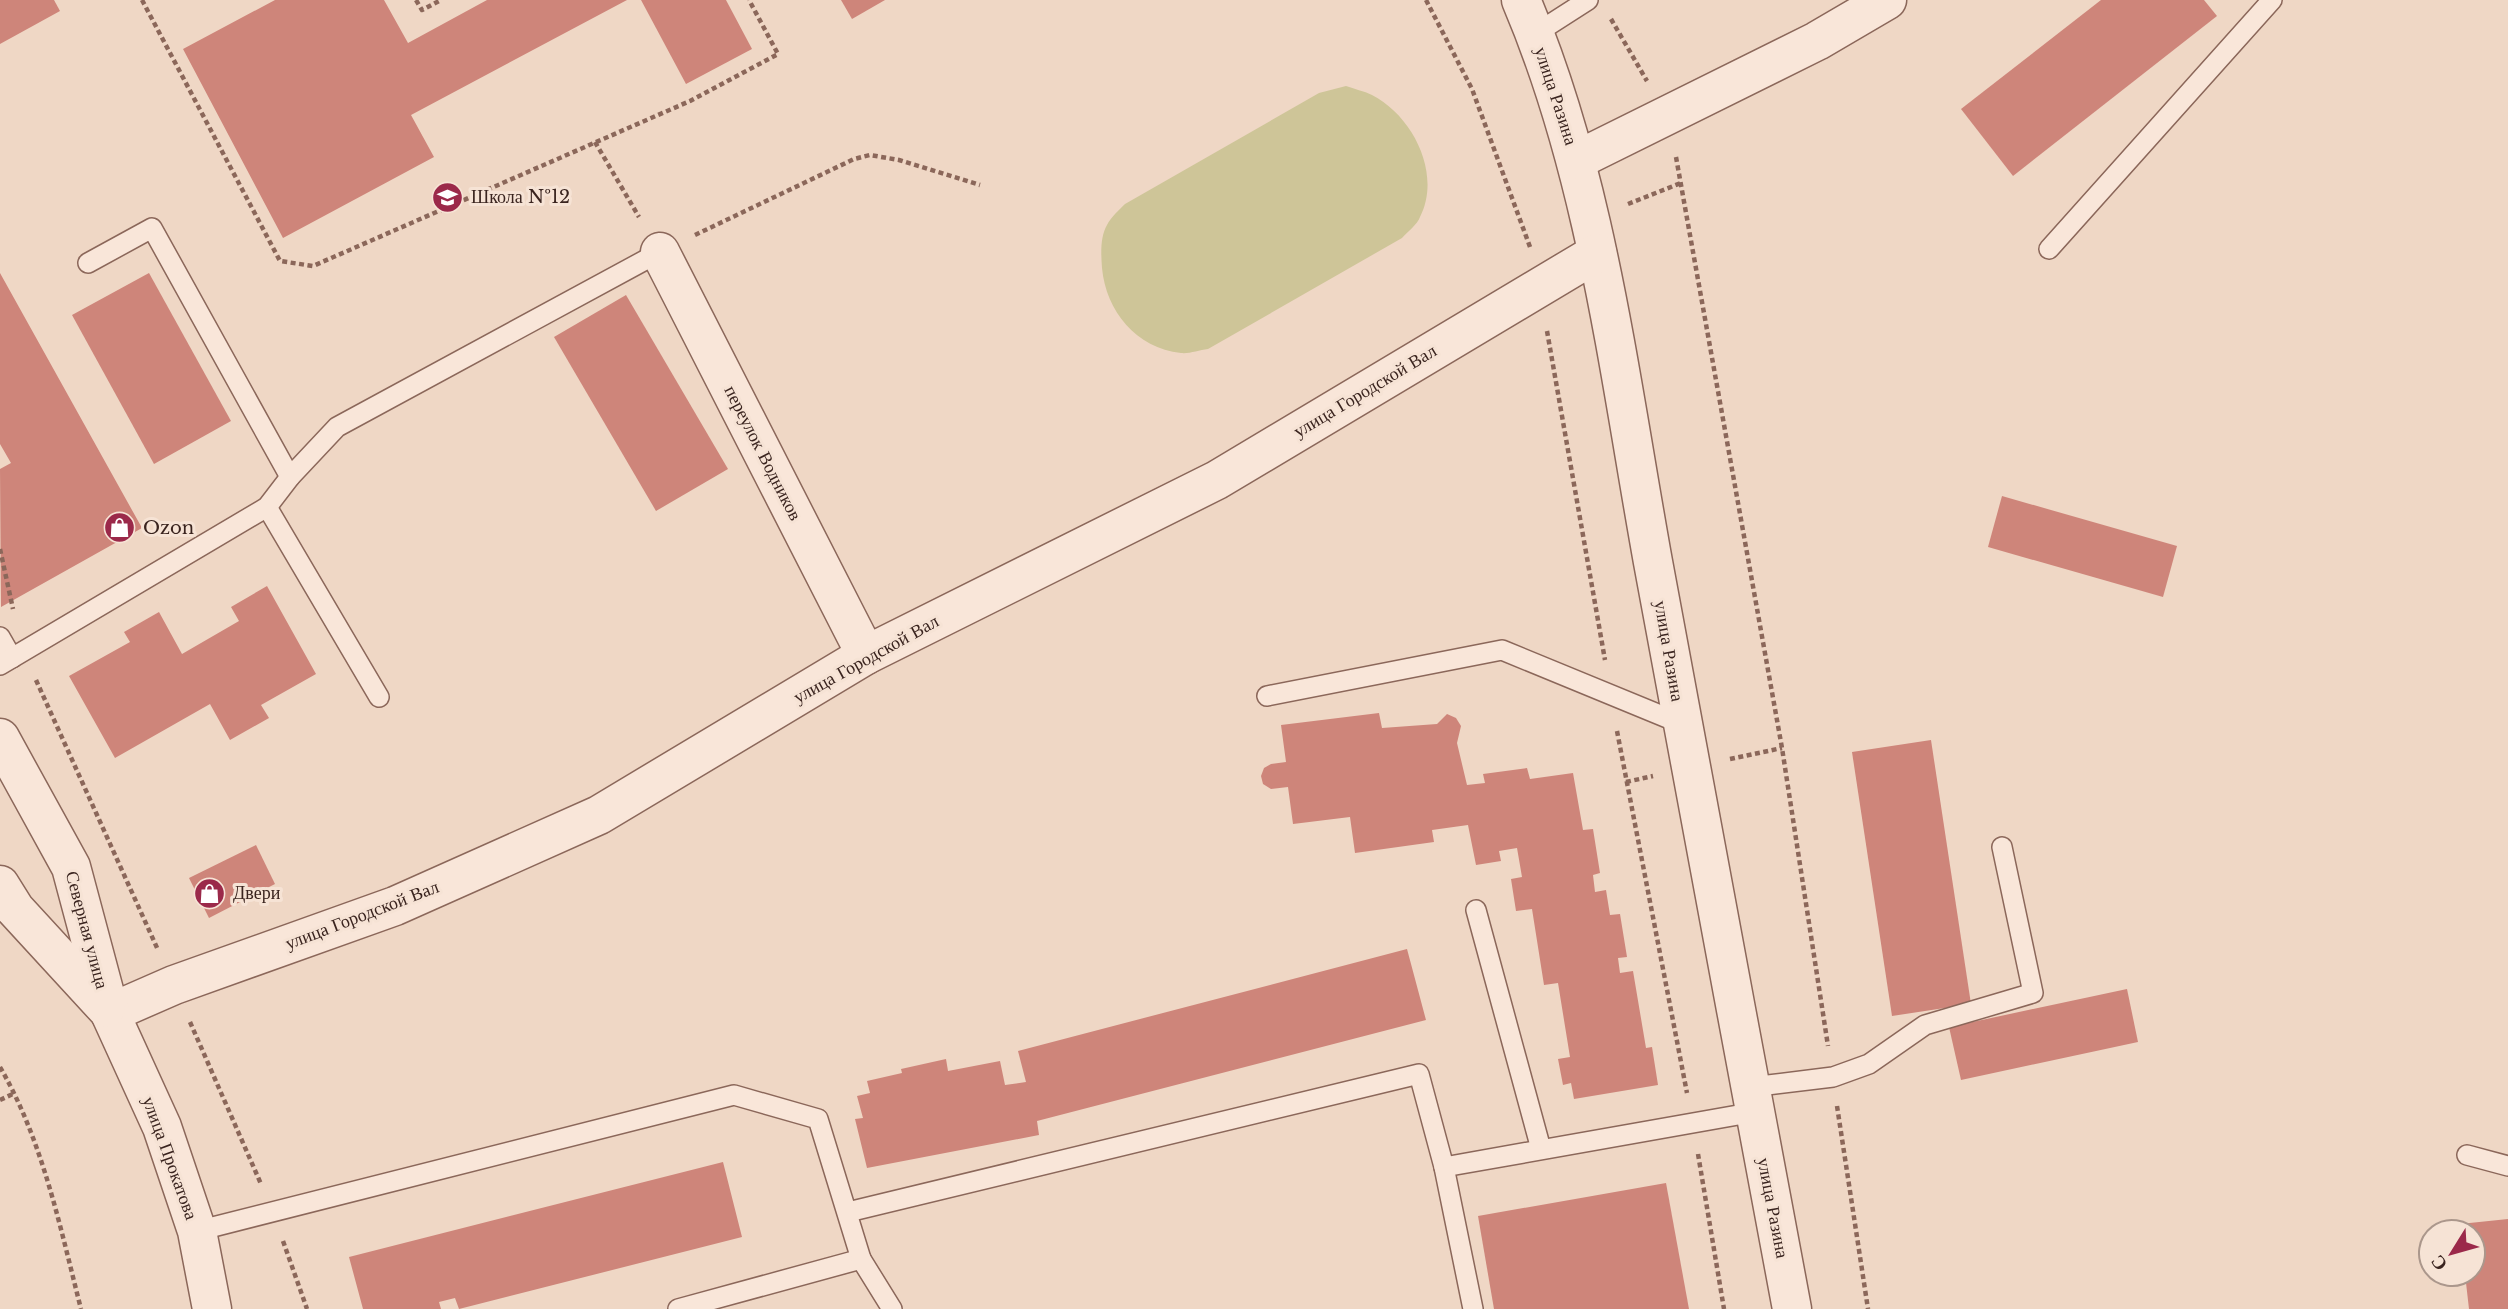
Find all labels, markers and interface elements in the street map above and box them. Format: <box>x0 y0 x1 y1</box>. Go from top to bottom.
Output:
street label: улица Разина <box>1530 44 1582 148</box>
school or university icon: Школа №12 <box>431 180 465 214</box>
place label: Школа №12 <box>471 186 570 208</box>
street label: улица Городской Вал <box>1290 340 1440 442</box>
street label: переулок Водников <box>719 382 807 524</box>
shop icon: Ozon <box>103 511 137 545</box>
place label: Ozon <box>143 517 194 539</box>
street label: улица Разина <box>1649 599 1689 703</box>
street label: улица Городской Вал <box>789 610 943 708</box>
street label: Северная улица <box>61 869 113 991</box>
shop icon: Двери <box>193 876 227 910</box>
street label: улица Городской Вал <box>282 876 442 954</box>
place label: Двери <box>233 882 281 904</box>
street label: улица Прокатова <box>138 1093 202 1223</box>
street label: улица Разина <box>1752 1156 1794 1260</box>
north arrow <box>2417 1218 2487 1288</box>
text: С <box>2426 1251 2452 1275</box>

